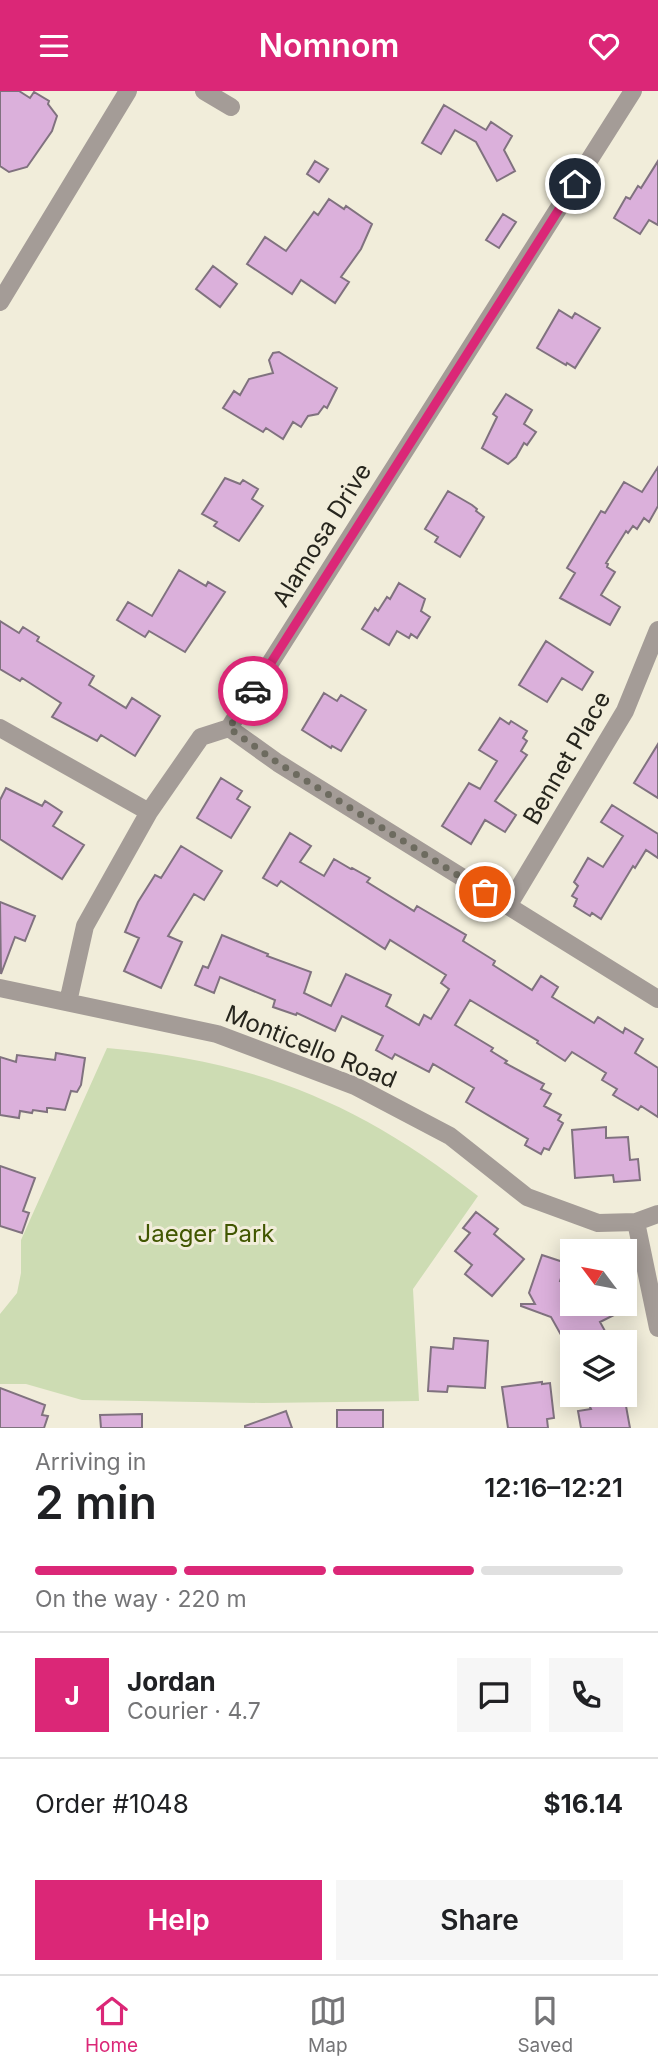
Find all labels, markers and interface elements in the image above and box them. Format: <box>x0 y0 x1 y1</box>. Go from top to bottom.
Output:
text: Nomnom <box>259 26 399 65</box>
icon: menu <box>35 27 73 65</box>
icon: heart <box>585 27 623 65</box>
pin <box>545 154 605 214</box>
icon: home <box>556 165 594 203</box>
street label: Alamosa Drive <box>266 458 377 612</box>
courier <box>218 656 288 726</box>
icon: car <box>234 672 272 710</box>
street label: Bennet Place <box>517 686 616 830</box>
pin <box>455 862 515 922</box>
icon: bag <box>466 873 504 911</box>
street label: Monticello Road <box>221 999 401 1094</box>
park label: Jaeger Park <box>137 1219 275 1248</box>
north arrow <box>560 1239 637 1316</box>
map controls <box>560 1239 637 1407</box>
button: layers <box>560 1330 637 1407</box>
text: Arriving in <box>35 1448 146 1476</box>
text: 12:16–12:21 <box>484 1472 623 1503</box>
text: 2 min <box>35 1474 157 1530</box>
text: On the way · 220 m <box>35 1585 247 1613</box>
button: chat <box>457 1658 531 1732</box>
button: phone <box>549 1658 623 1732</box>
text: Jordan <box>127 1666 216 1697</box>
text: J <box>64 1680 80 1711</box>
text: Courier · 4.7 <box>127 1697 261 1725</box>
text: Order #1048 <box>35 1788 189 1819</box>
text: $16.14 <box>544 1788 623 1819</box>
button: Help <box>35 1880 322 1960</box>
button: Share <box>336 1880 623 1960</box>
tab: Home <box>85 1992 138 2057</box>
tab: Map <box>308 1992 348 2057</box>
tab: Saved <box>517 1992 573 2057</box>

